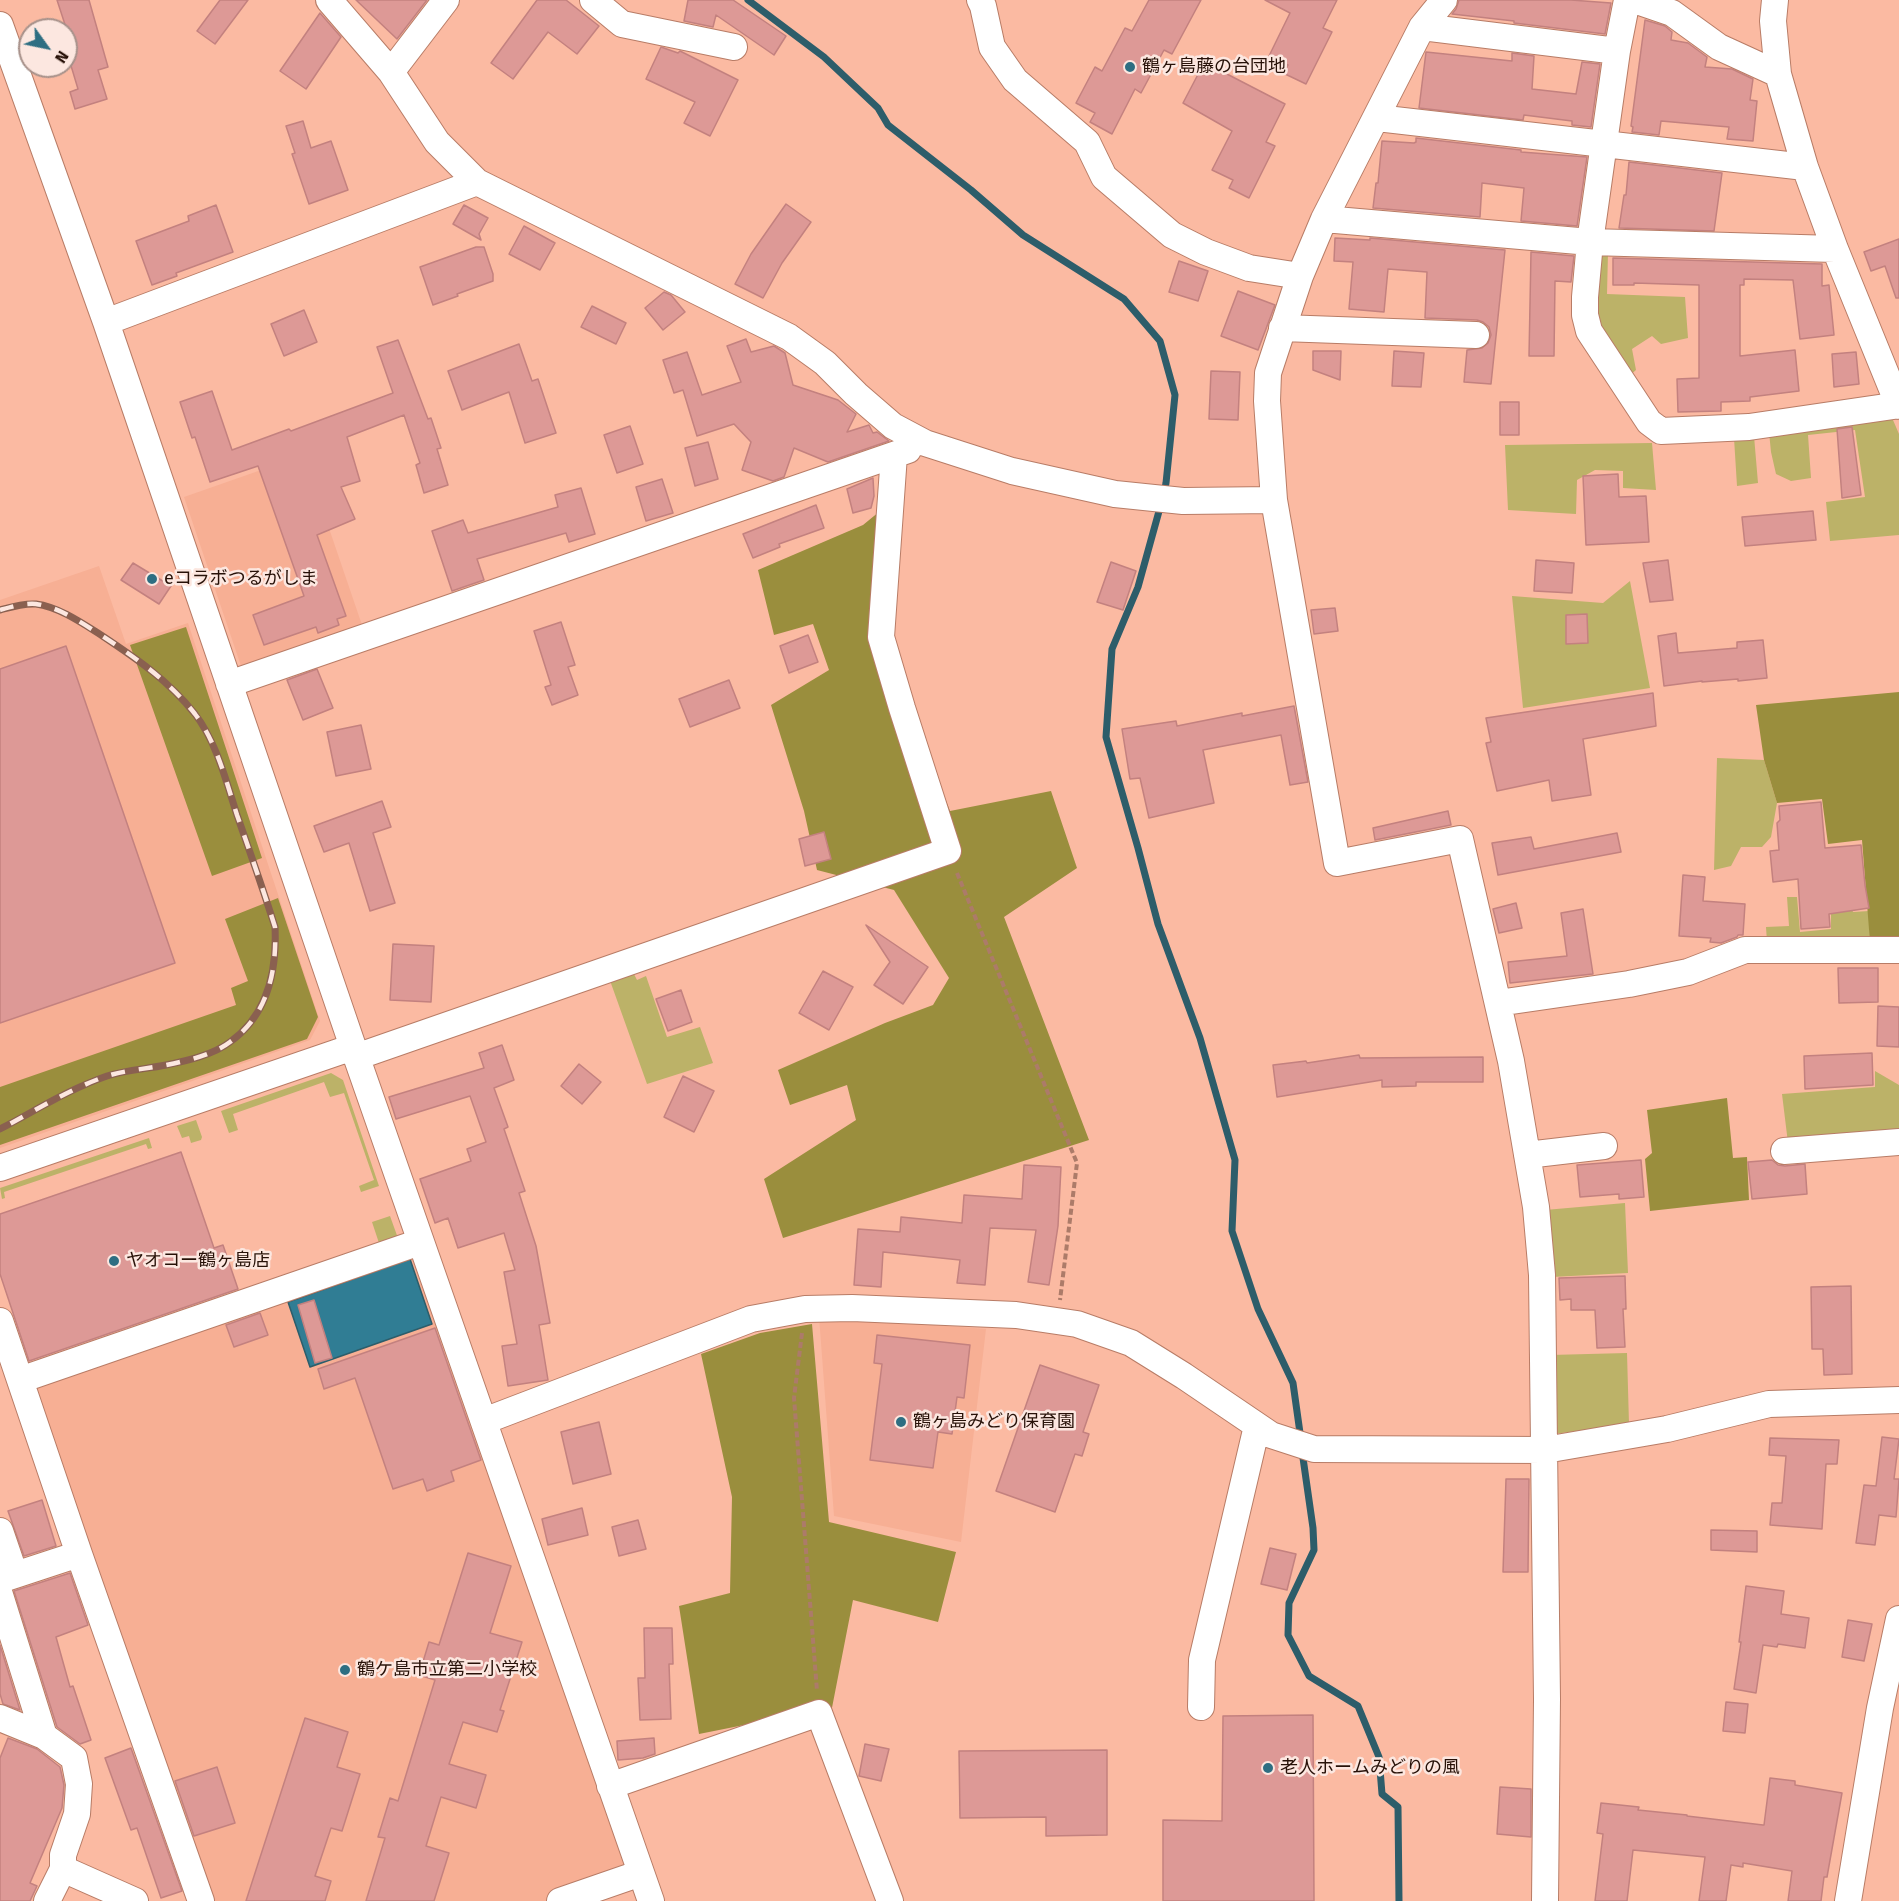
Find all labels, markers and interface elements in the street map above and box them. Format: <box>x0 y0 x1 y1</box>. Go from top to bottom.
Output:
north arrow <box>18 18 78 78</box>
text: N <box>51 47 73 67</box>
place label: 鶴ヶ島藤の台団地 <box>1142 56 1286 78</box>
marker: 鶴ヶ島藤の台団地 <box>1123 60 1137 74</box>
place label: eコラボつるがしま <box>164 568 318 590</box>
marker: eコラボつるがしま <box>145 572 159 586</box>
place label: ヤオコー鶴ヶ島店 <box>126 1250 270 1272</box>
marker: ヤオコー鶴ヶ島店 <box>107 1254 121 1268</box>
place label: 鶴ヶ島みどり保育園 <box>913 1411 1075 1433</box>
marker: 鶴ヶ島みどり保育園 <box>894 1415 908 1429</box>
place label: 鶴ケ島市立第二小学校 <box>357 1659 537 1681</box>
marker: 鶴ケ島市立第二小学校 <box>338 1663 352 1677</box>
place label: 老人ホームみどりの風 <box>1280 1757 1460 1779</box>
marker: 老人ホームみどりの風 <box>1261 1761 1275 1775</box>

